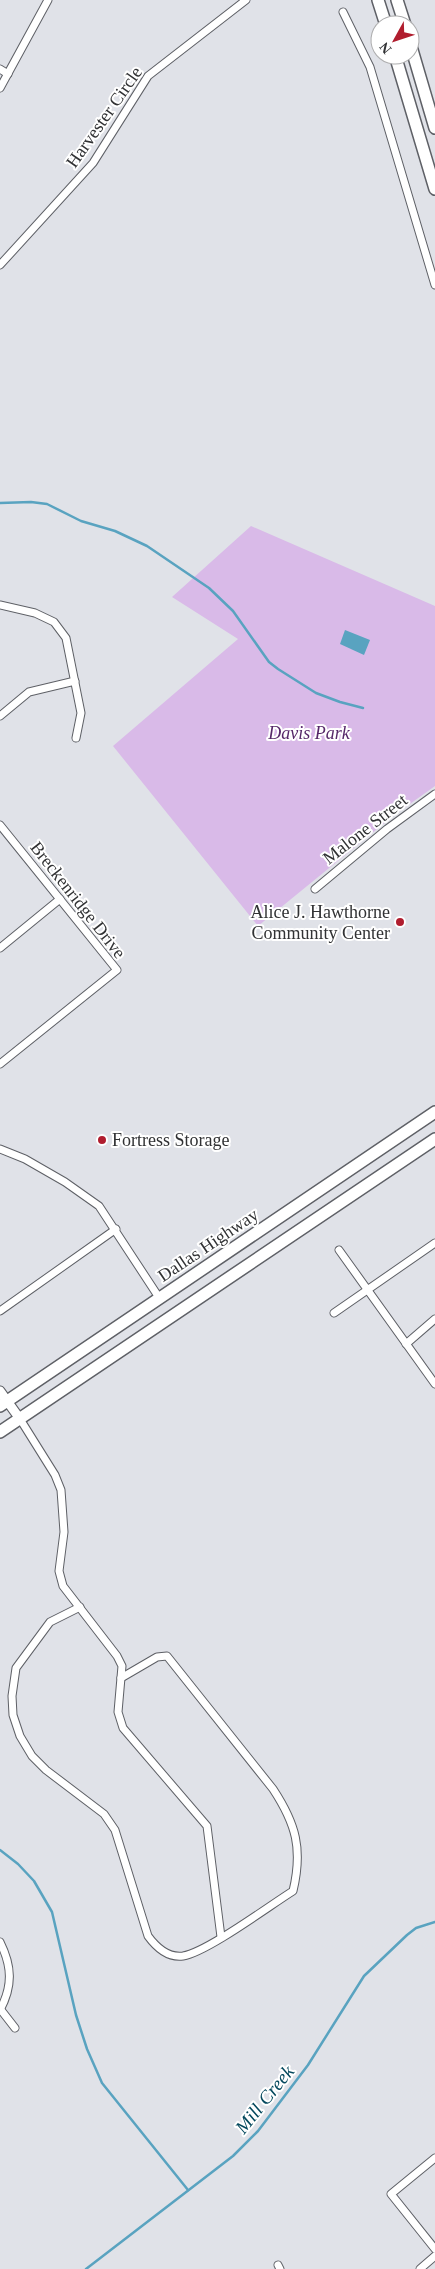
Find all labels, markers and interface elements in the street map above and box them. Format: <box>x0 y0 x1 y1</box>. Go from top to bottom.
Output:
north arrow <box>370 15 420 65</box>
text: N <box>376 39 394 57</box>
street label: Harvester Circle <box>62 63 146 171</box>
park label: Davis Park <box>267 723 351 743</box>
street label: Malone Street <box>319 790 411 868</box>
street label: Breckenridge Drive <box>26 838 130 962</box>
place label: Alice J. Hawthorne Community Center <box>251 902 390 943</box>
marker: Alice J. Hawthorne Community Center <box>394 916 406 928</box>
place label: Fortress Storage <box>112 1130 229 1150</box>
marker: Fortress Storage <box>96 1134 108 1146</box>
street label: Dallas Highway <box>154 1204 262 1286</box>
water label: Mill Creek <box>230 2061 298 2138</box>

